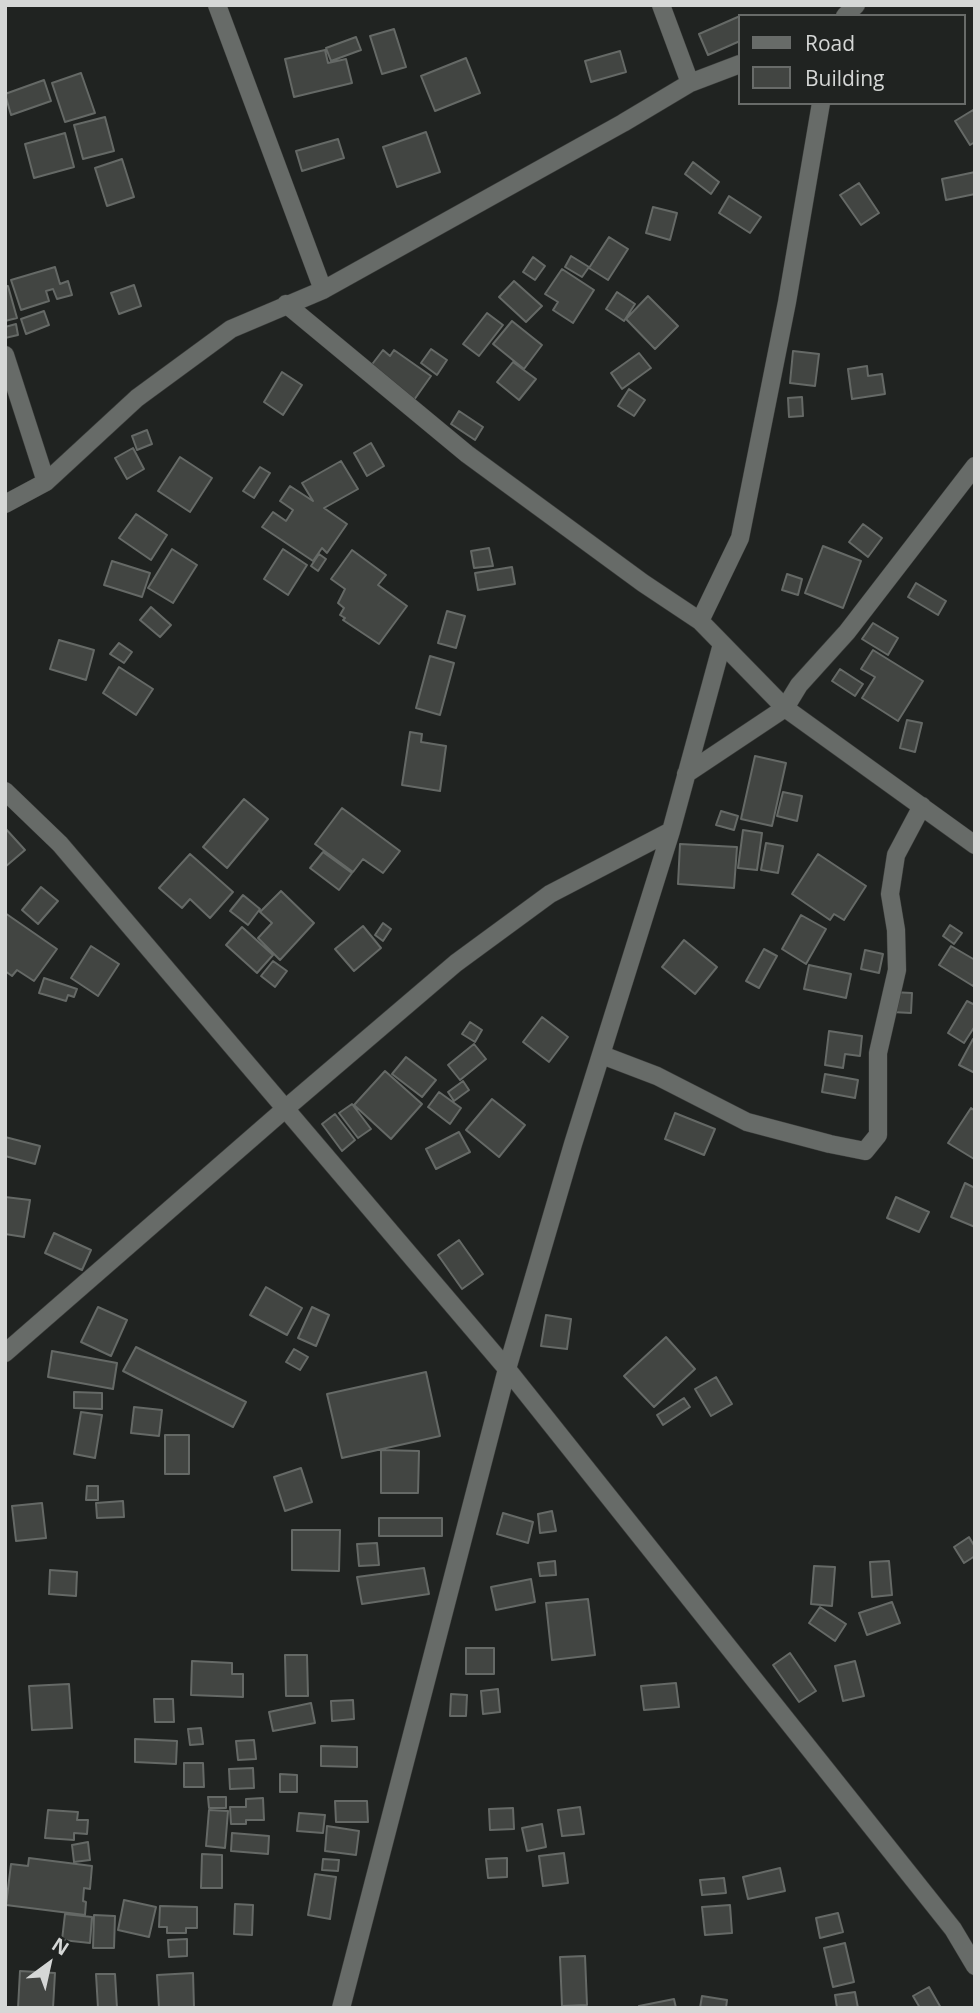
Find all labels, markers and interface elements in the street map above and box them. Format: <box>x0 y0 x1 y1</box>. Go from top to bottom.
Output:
legend <box>738 14 966 105</box>
text: Road <box>805 29 855 57</box>
text: Building <box>805 64 884 92</box>
north arrow <box>14 1929 84 1999</box>
text: N <box>47 1931 74 1961</box>

